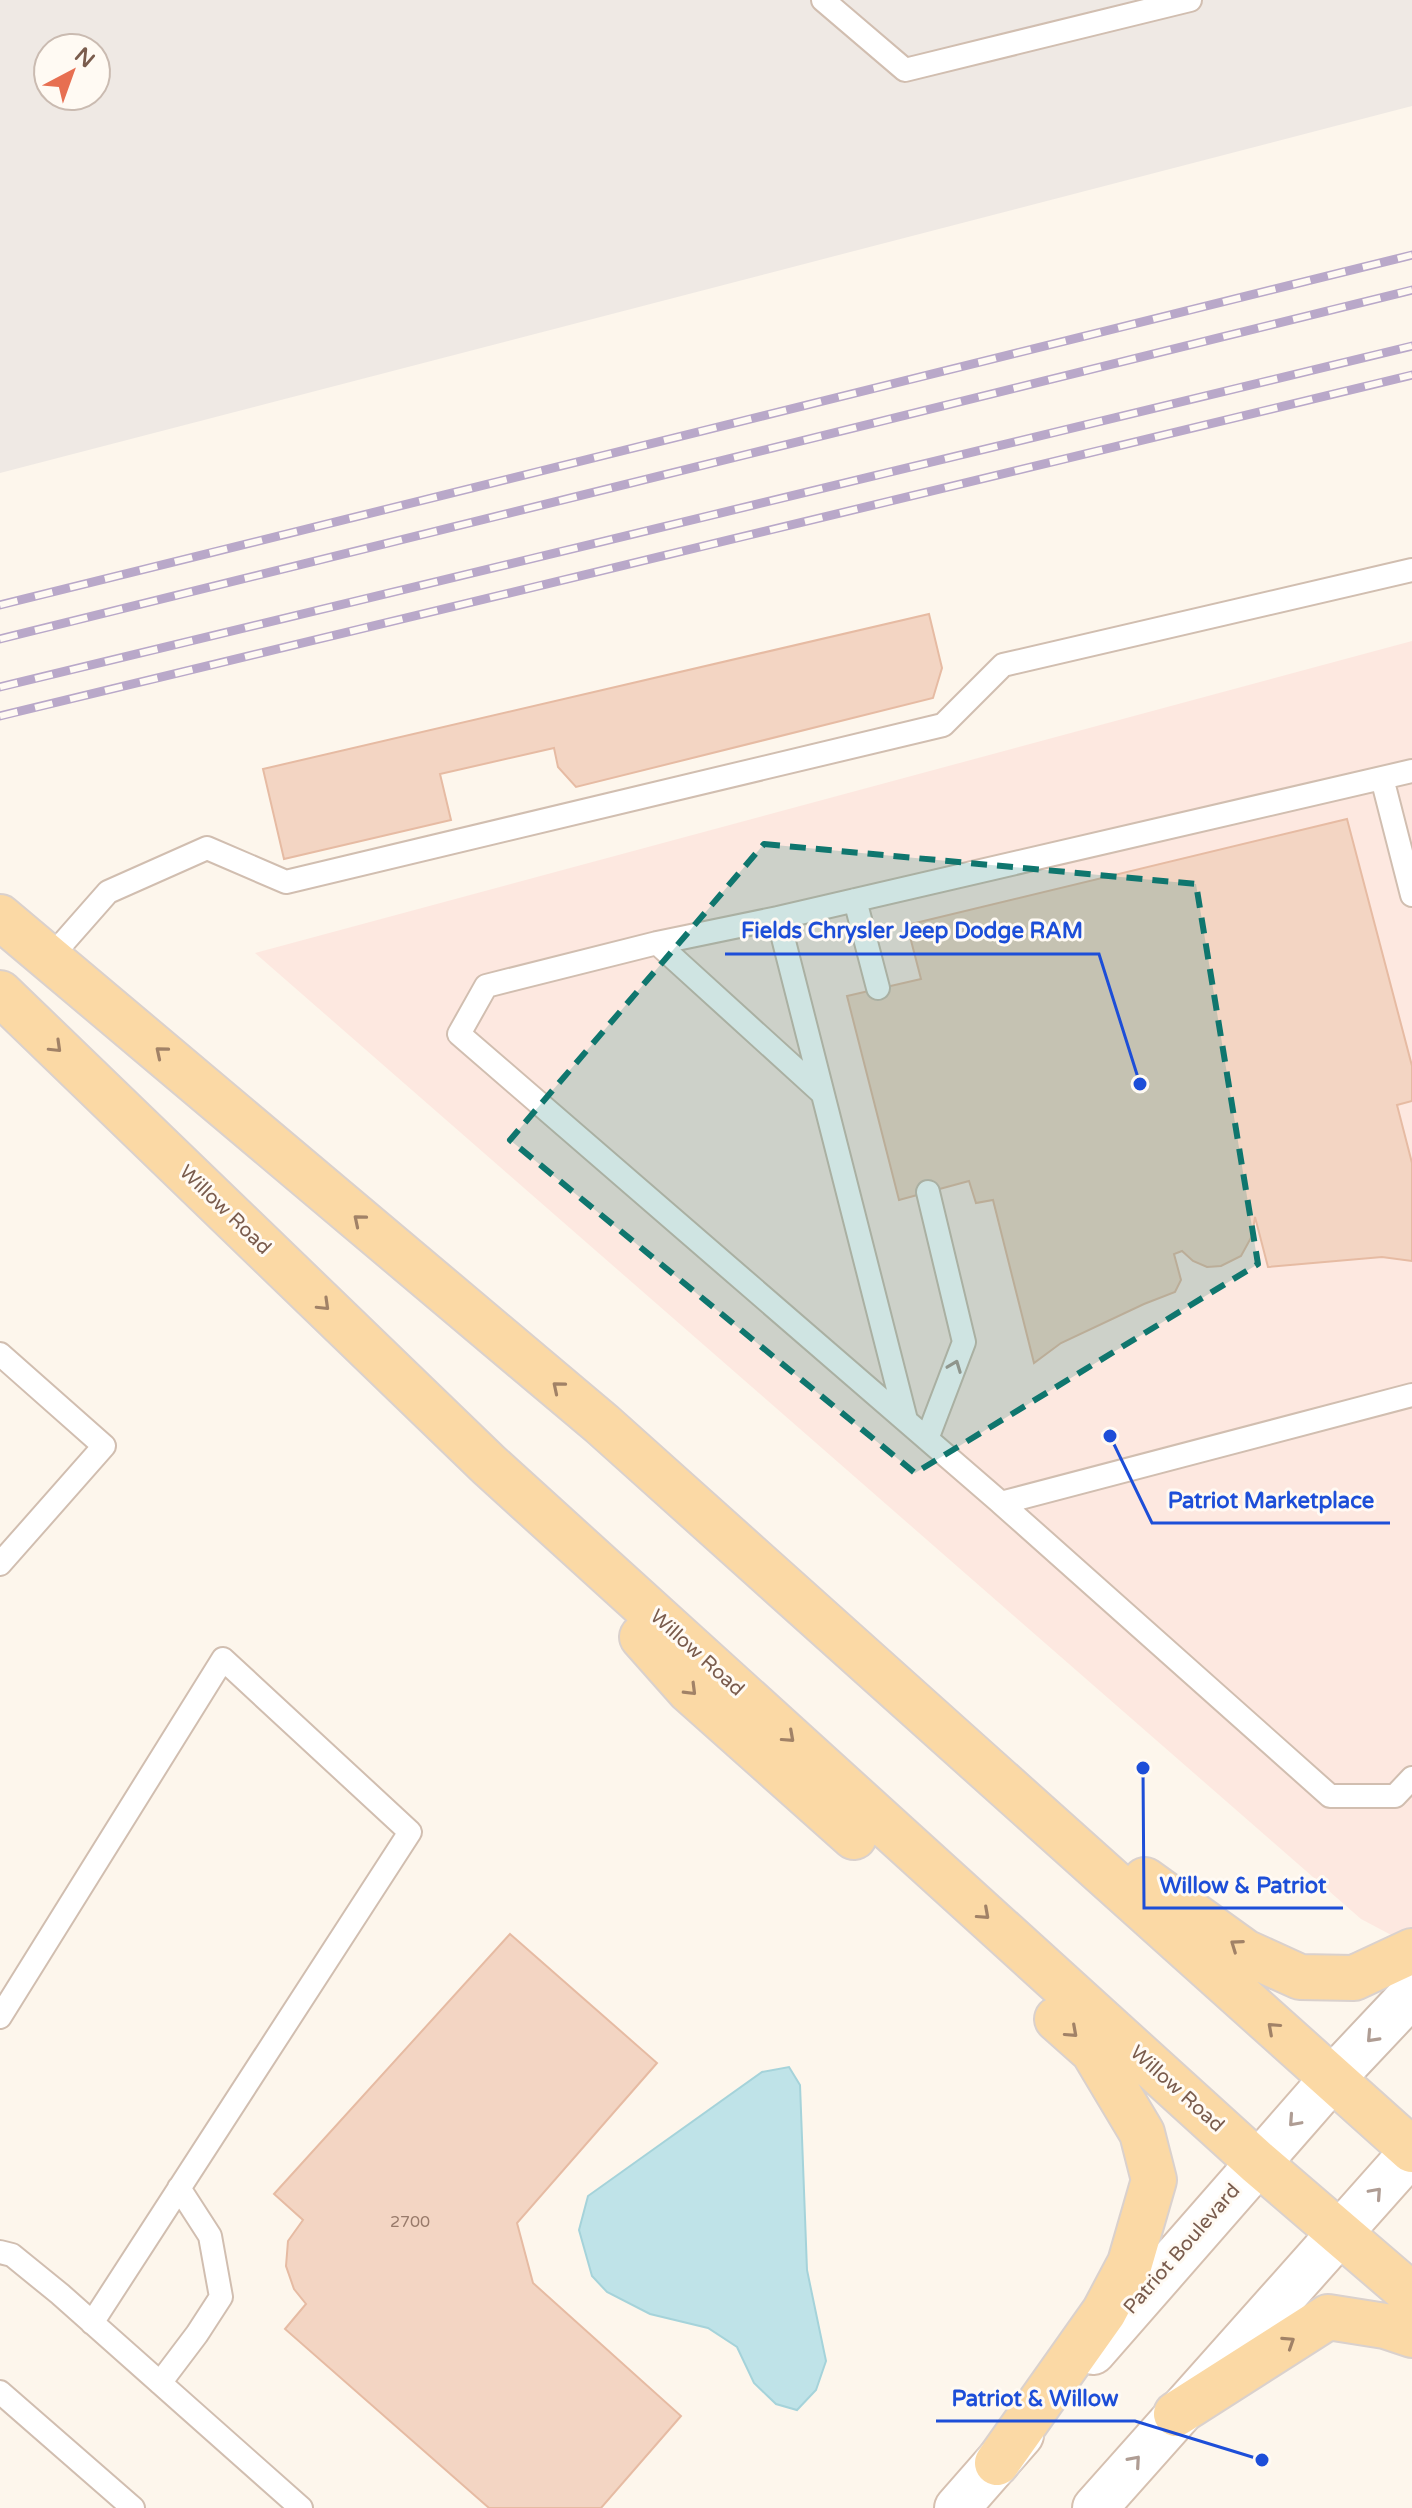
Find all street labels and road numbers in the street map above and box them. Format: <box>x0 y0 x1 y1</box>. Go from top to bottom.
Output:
street label: Willow Road <box>174 1160 276 1260</box>
street label: Willow Road <box>645 1605 749 1701</box>
street label: Willow Road <box>1125 2041 1229 2137</box>
street label: Patriot Boulevard <box>1119 2179 1245 2319</box>

